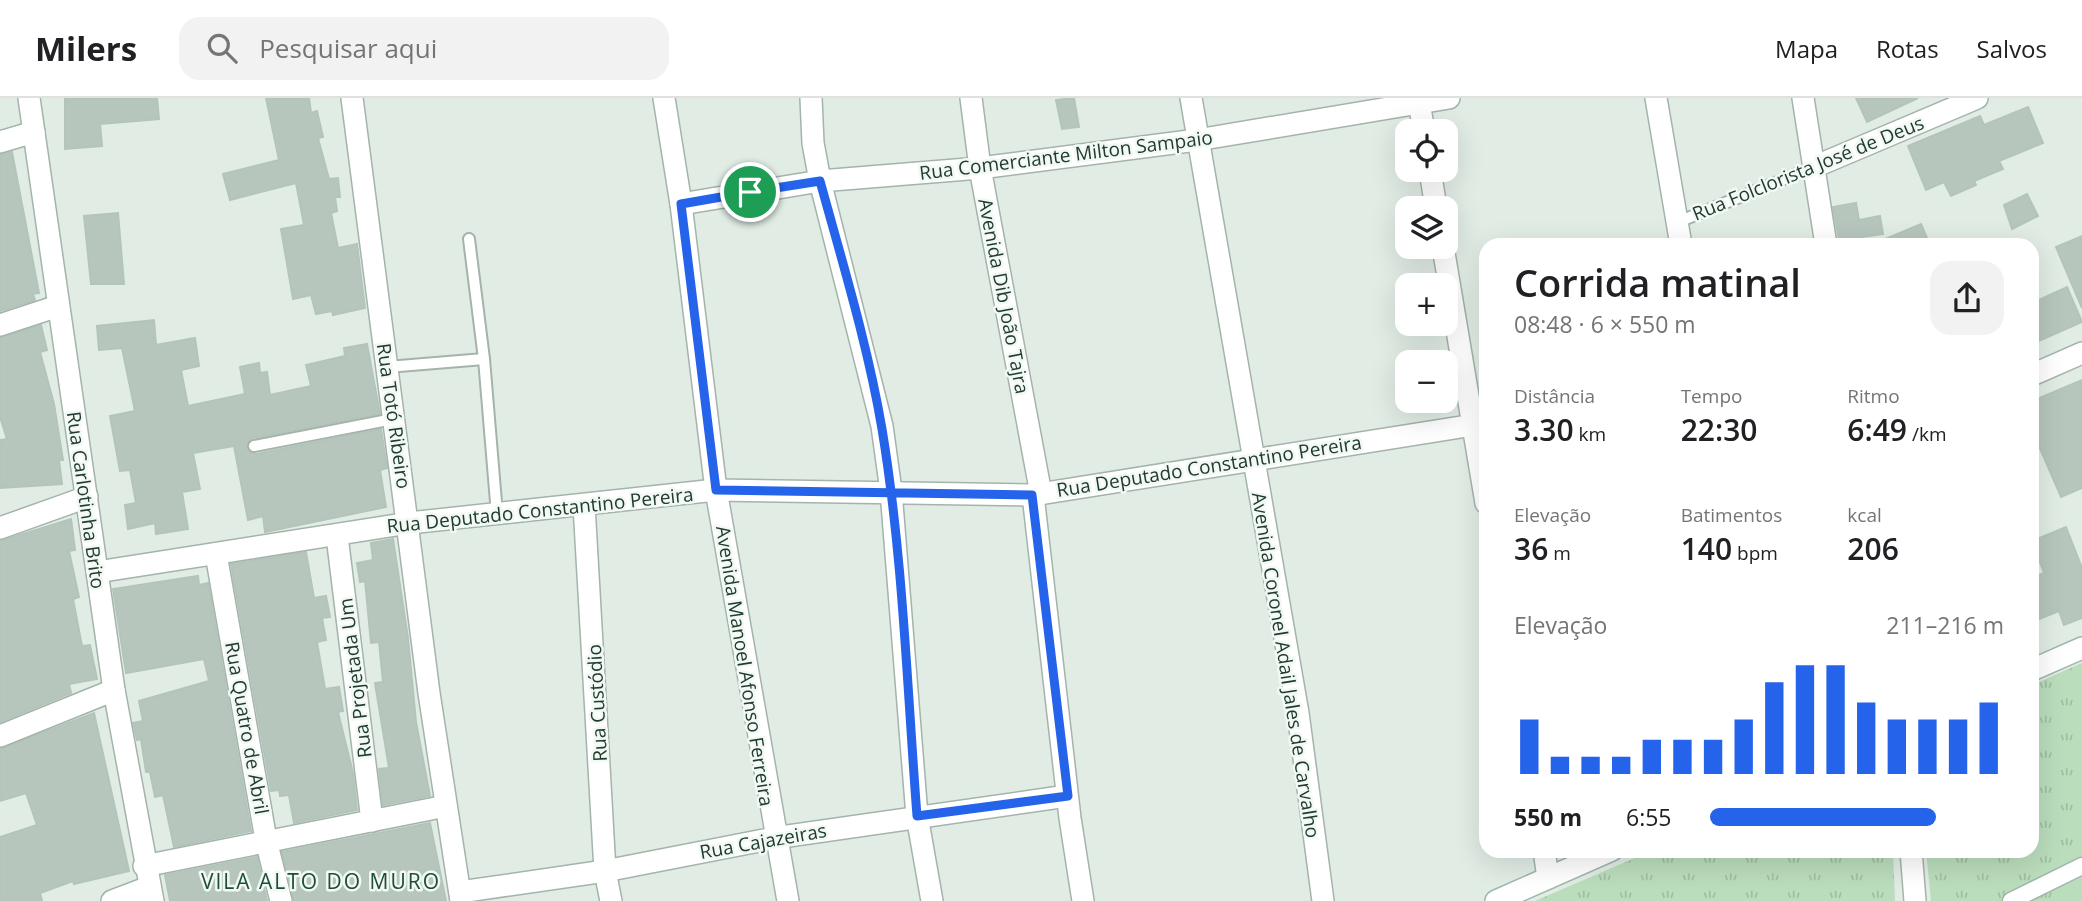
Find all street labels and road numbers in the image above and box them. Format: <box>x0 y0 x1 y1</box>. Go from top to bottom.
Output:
street label: Rua Folclorista José de Deus <box>1688 110 1928 226</box>
street label: Rua Comerciante Milton Sampaio <box>918 124 1214 186</box>
street label: Avenida Dib João Tajra <box>972 196 1036 396</box>
street label: Rua Totó Ribeiro <box>371 342 417 490</box>
street label: Rua Carlotinha Brito <box>61 410 111 590</box>
street label: Rua Deputado Constantino Pereira <box>1055 429 1363 503</box>
street label: Rua Deputado Constantino Pereira <box>385 481 695 539</box>
street label: Avenida Coronel Adail Jales de Carvalho <box>1246 490 1326 840</box>
street label: Avenida Manoel Afonso Ferreira <box>710 524 780 808</box>
street label: Rua Projetada Um <box>332 597 378 759</box>
street label: Rua Quatro de Abril <box>219 640 275 816</box>
street label: Rua Custódio <box>581 644 613 762</box>
street label: Rua Cajazeiras <box>697 817 829 865</box>

